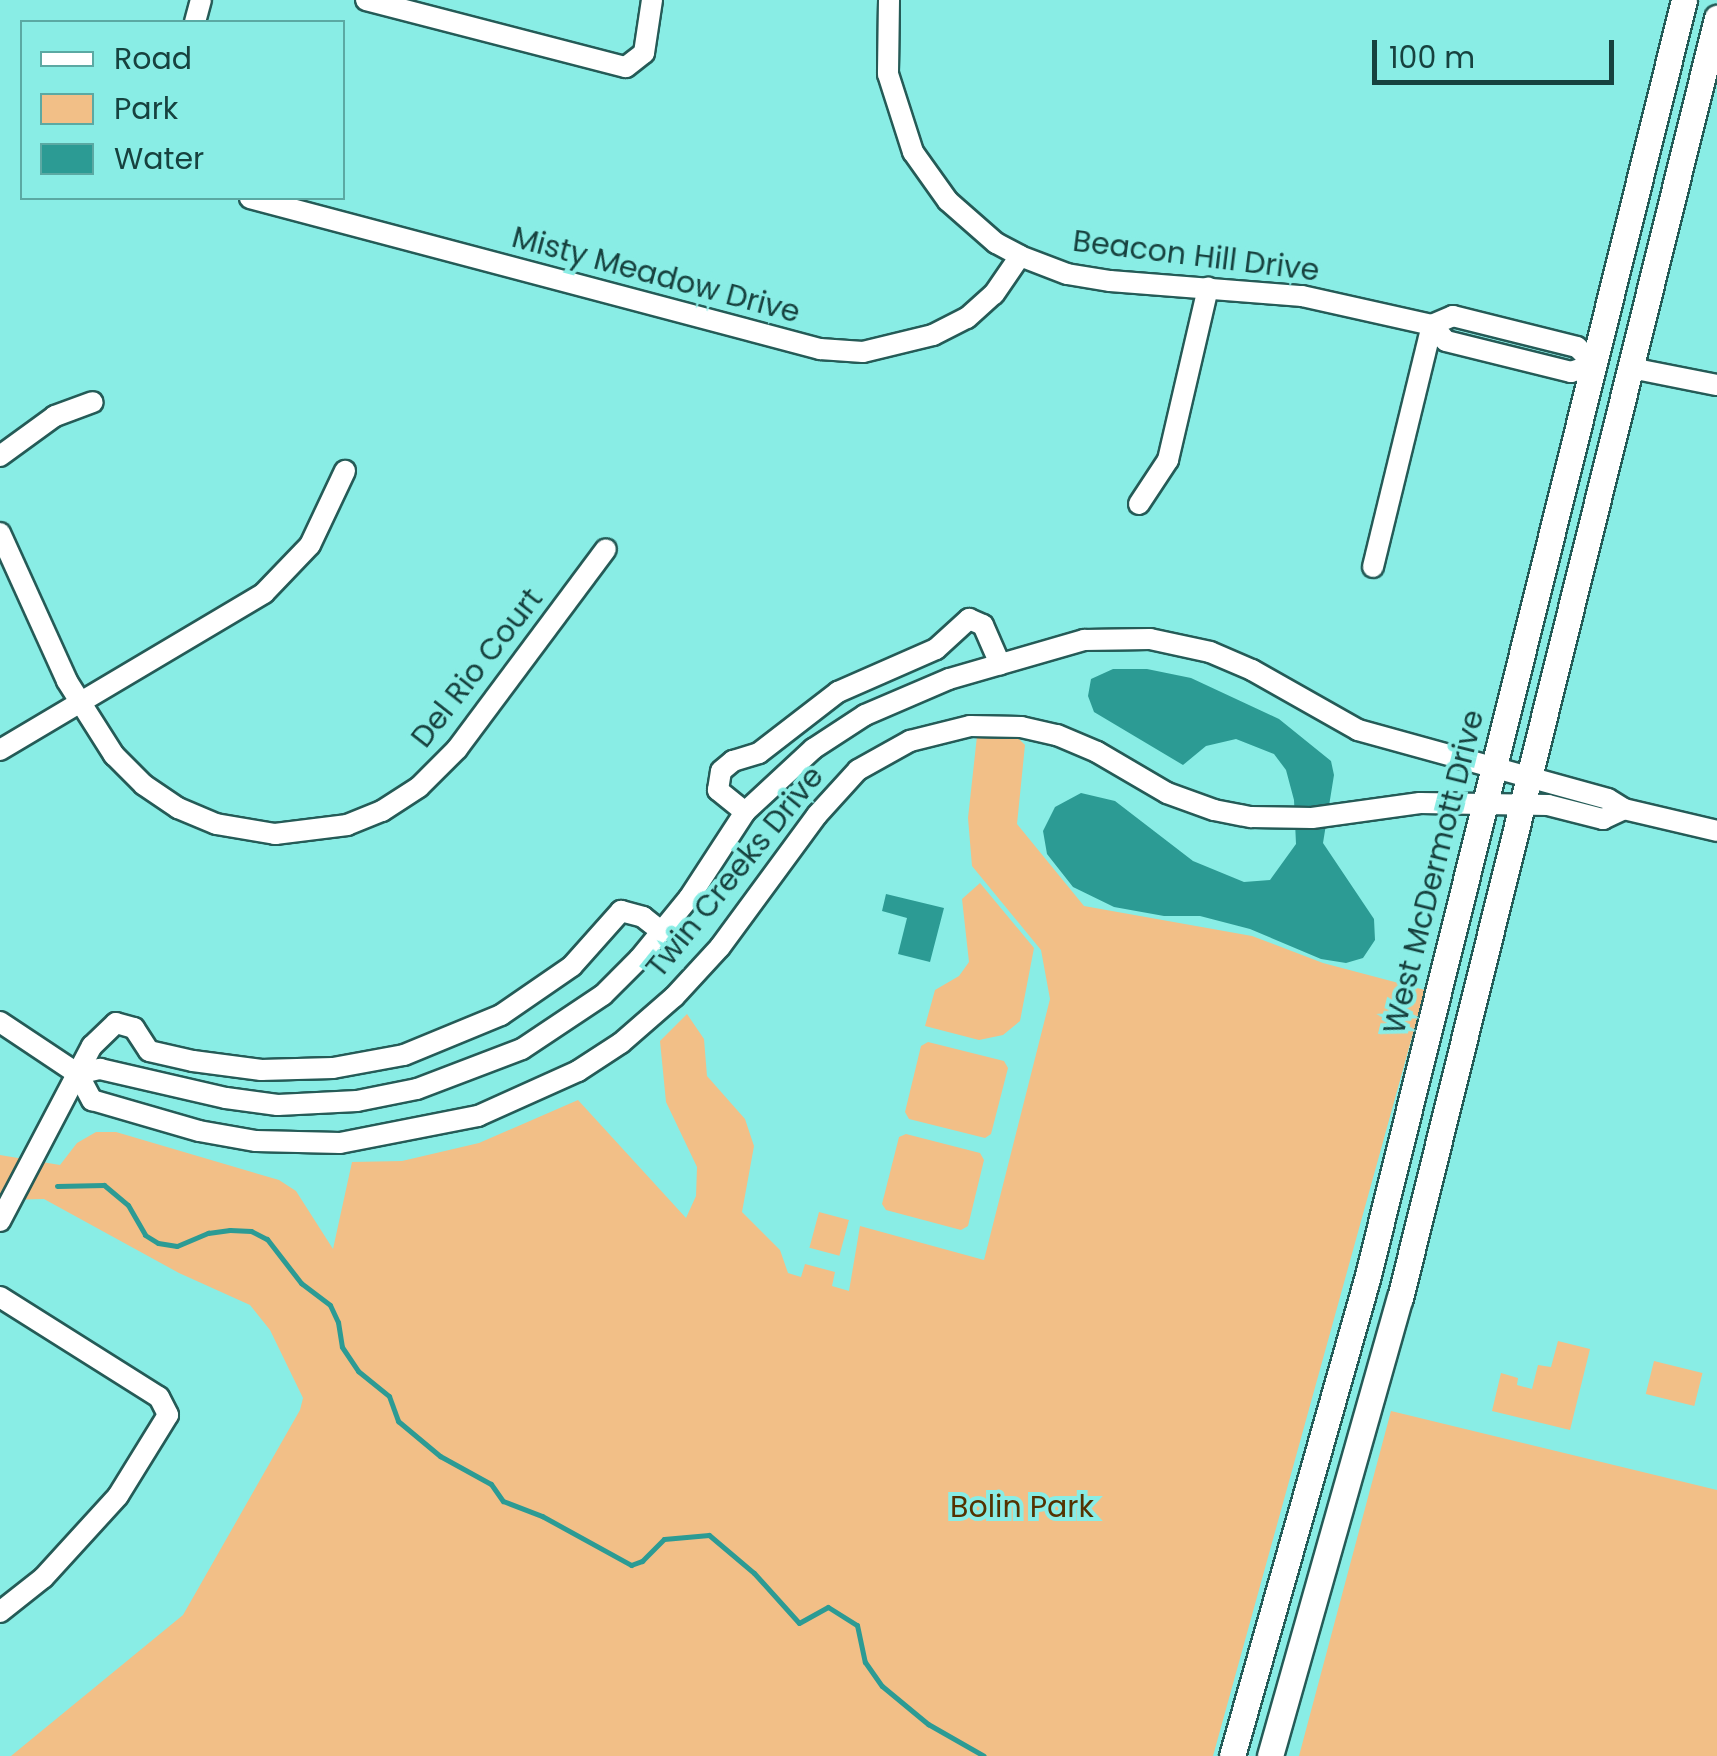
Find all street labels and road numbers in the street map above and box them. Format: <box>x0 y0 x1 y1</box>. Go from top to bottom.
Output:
street label: Misty Meadow Drive <box>508 219 804 331</box>
street label: Beacon Hill Drive <box>1071 223 1321 289</box>
street label: Del Rio Court <box>404 581 550 755</box>
street label: West McDermott Drive <box>1376 706 1492 1038</box>
street label: Twin Creeks Drive <box>639 759 831 985</box>

